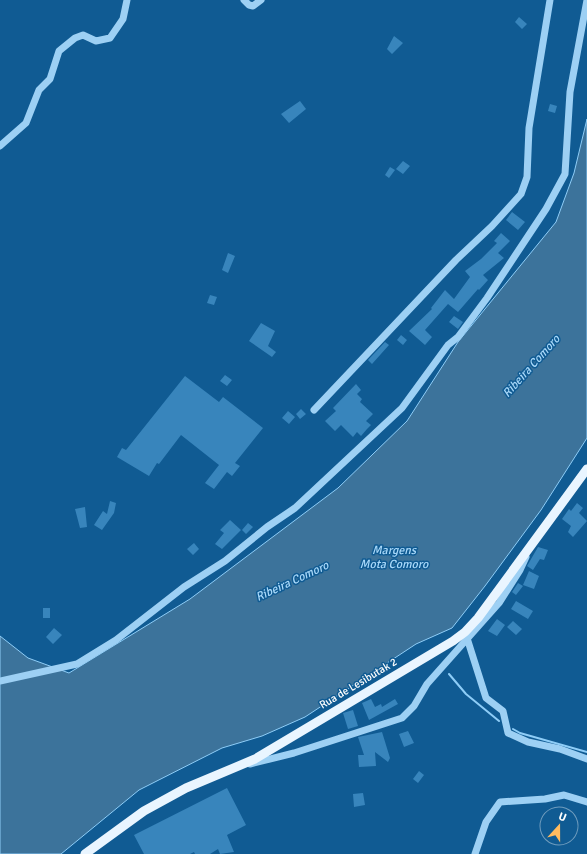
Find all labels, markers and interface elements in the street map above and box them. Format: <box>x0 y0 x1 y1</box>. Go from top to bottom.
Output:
water label: Ribeira Comoro <box>499 332 564 401</box>
water label: Margens Mota Comoro <box>360 543 429 572</box>
water label: Ribeira Comoro <box>253 558 332 605</box>
street label: Rua de Lesibutak 2 <box>317 655 399 712</box>
north arrow <box>539 806 579 846</box>
text: U <box>557 810 568 825</box>

